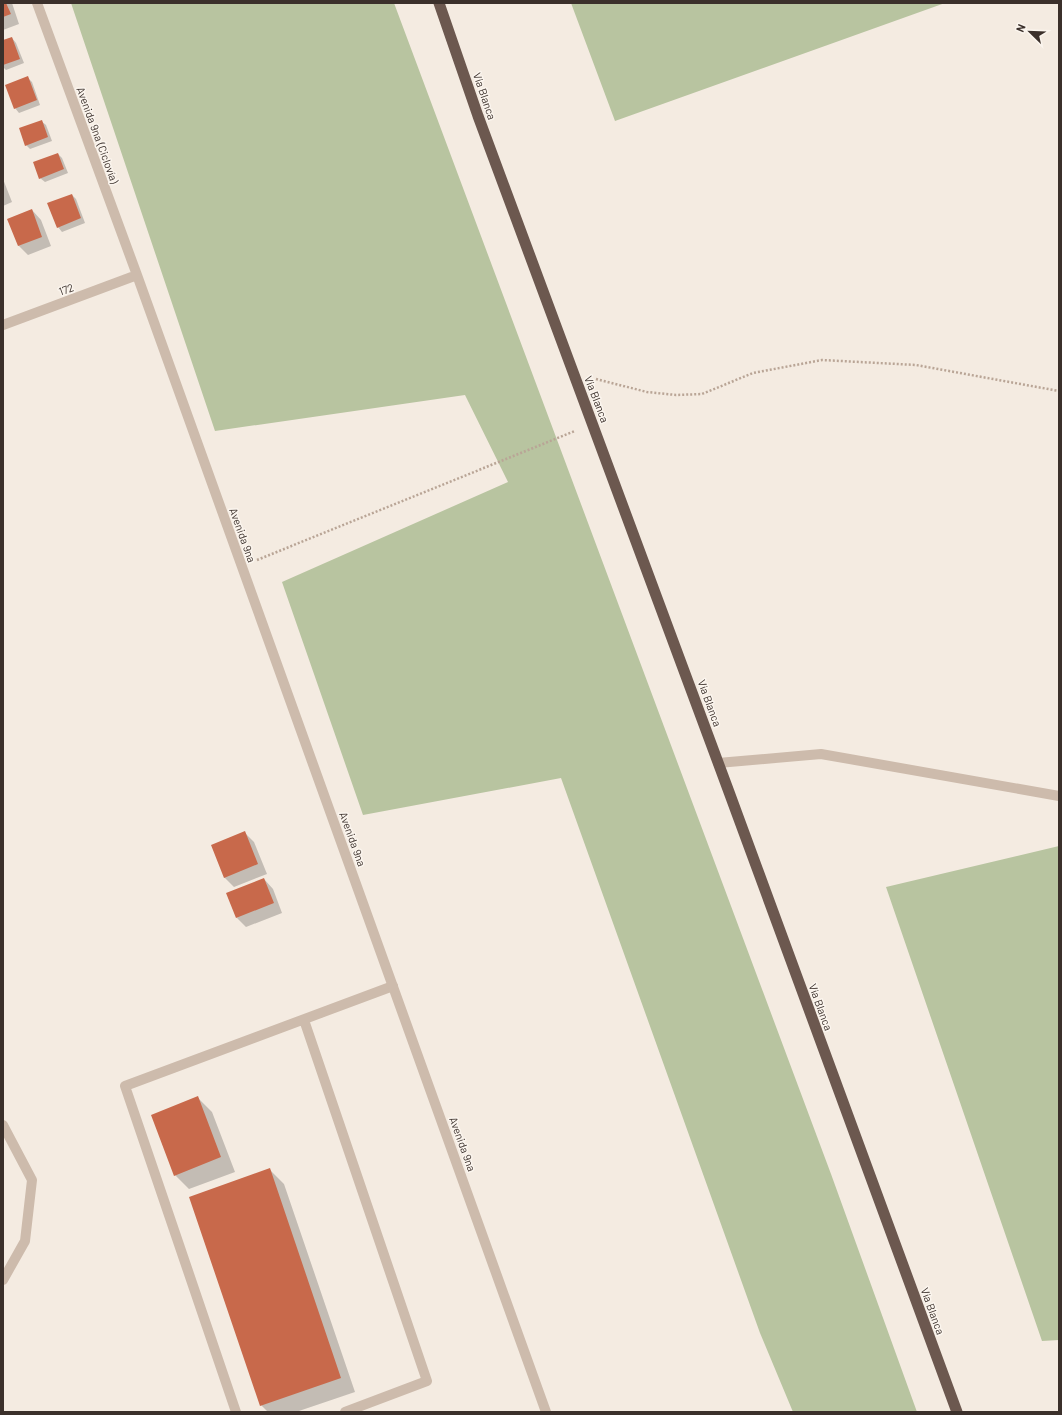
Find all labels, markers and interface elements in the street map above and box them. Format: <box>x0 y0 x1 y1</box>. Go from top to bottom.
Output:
north arrow <box>1010 12 1050 52</box>
text: N <box>1013 22 1028 34</box>
street label: Vía Blanca <box>471 71 499 121</box>
street label: Avenida 9na (Ciclovía) <box>74 85 122 185</box>
street label: 172 <box>57 280 75 298</box>
street label: Vía Blanca <box>582 374 612 424</box>
street label: Avenida 9na <box>227 506 259 564</box>
street label: Vía Blanca <box>696 678 724 728</box>
street label: Avenida 9na <box>337 810 369 868</box>
street label: Vía Blanca <box>807 982 835 1032</box>
street label: Avenida 9na <box>447 1115 479 1173</box>
street label: Vía Blanca <box>919 1286 947 1336</box>

